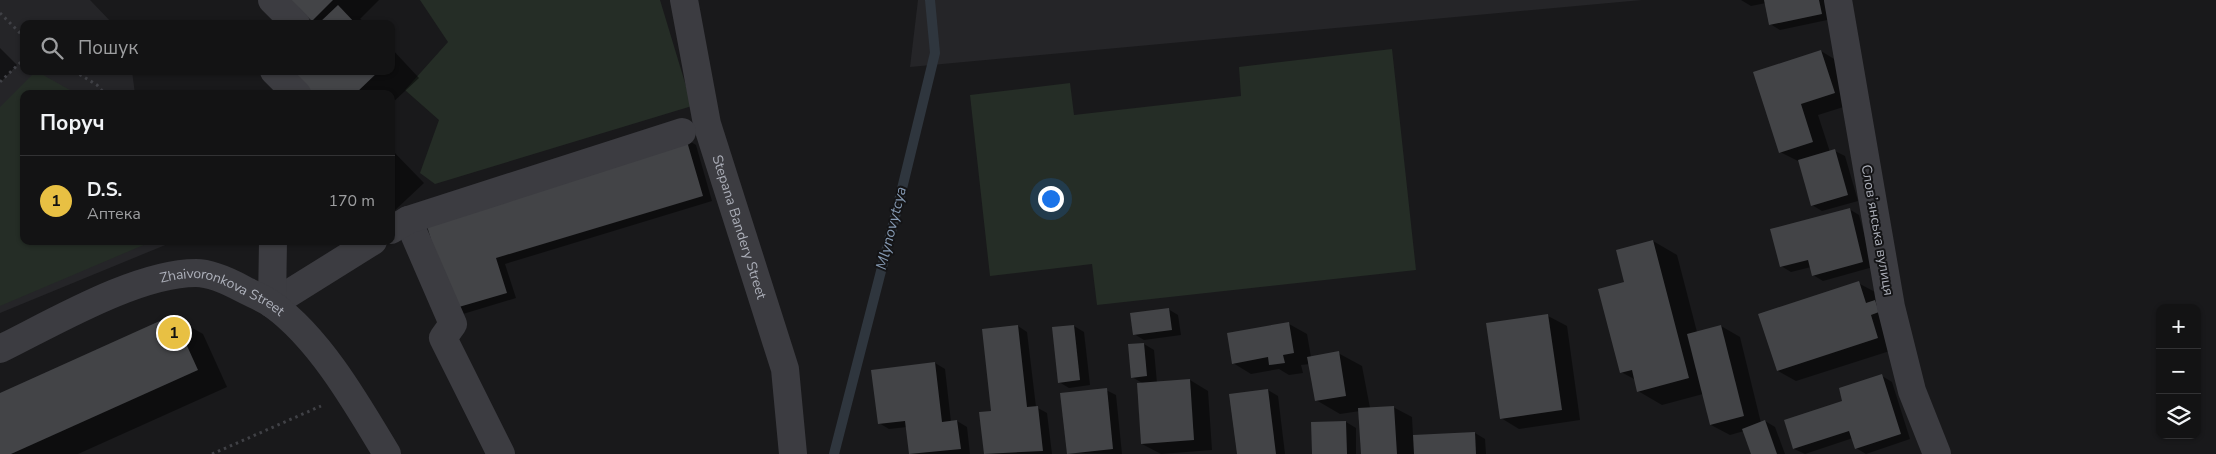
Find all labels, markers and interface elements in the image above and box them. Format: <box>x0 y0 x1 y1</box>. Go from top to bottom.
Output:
search box <box>20 20 395 75</box>
icon: search <box>38 34 66 62</box>
text: Пошук <box>78 35 138 61</box>
text: Поруч <box>40 109 105 137</box>
street label: Stepana Bandery Street <box>707 152 771 302</box>
street label: Словʼянська вулиця <box>1857 163 1898 297</box>
text: D.S. <box>87 177 122 203</box>
water label: Mlynovytcya <box>871 184 911 272</box>
your location <box>1038 186 1064 212</box>
text: 1 <box>51 190 61 212</box>
text: 170 m <box>328 190 375 212</box>
text: Аптека <box>87 203 141 225</box>
street label: Zhaivoronkova Street <box>158 264 289 321</box>
map controls <box>2156 304 2201 439</box>
button: + <box>2156 304 2201 349</box>
pin: 1 <box>158 314 190 352</box>
button: − <box>2156 349 2201 394</box>
button: layers <box>2156 394 2201 439</box>

